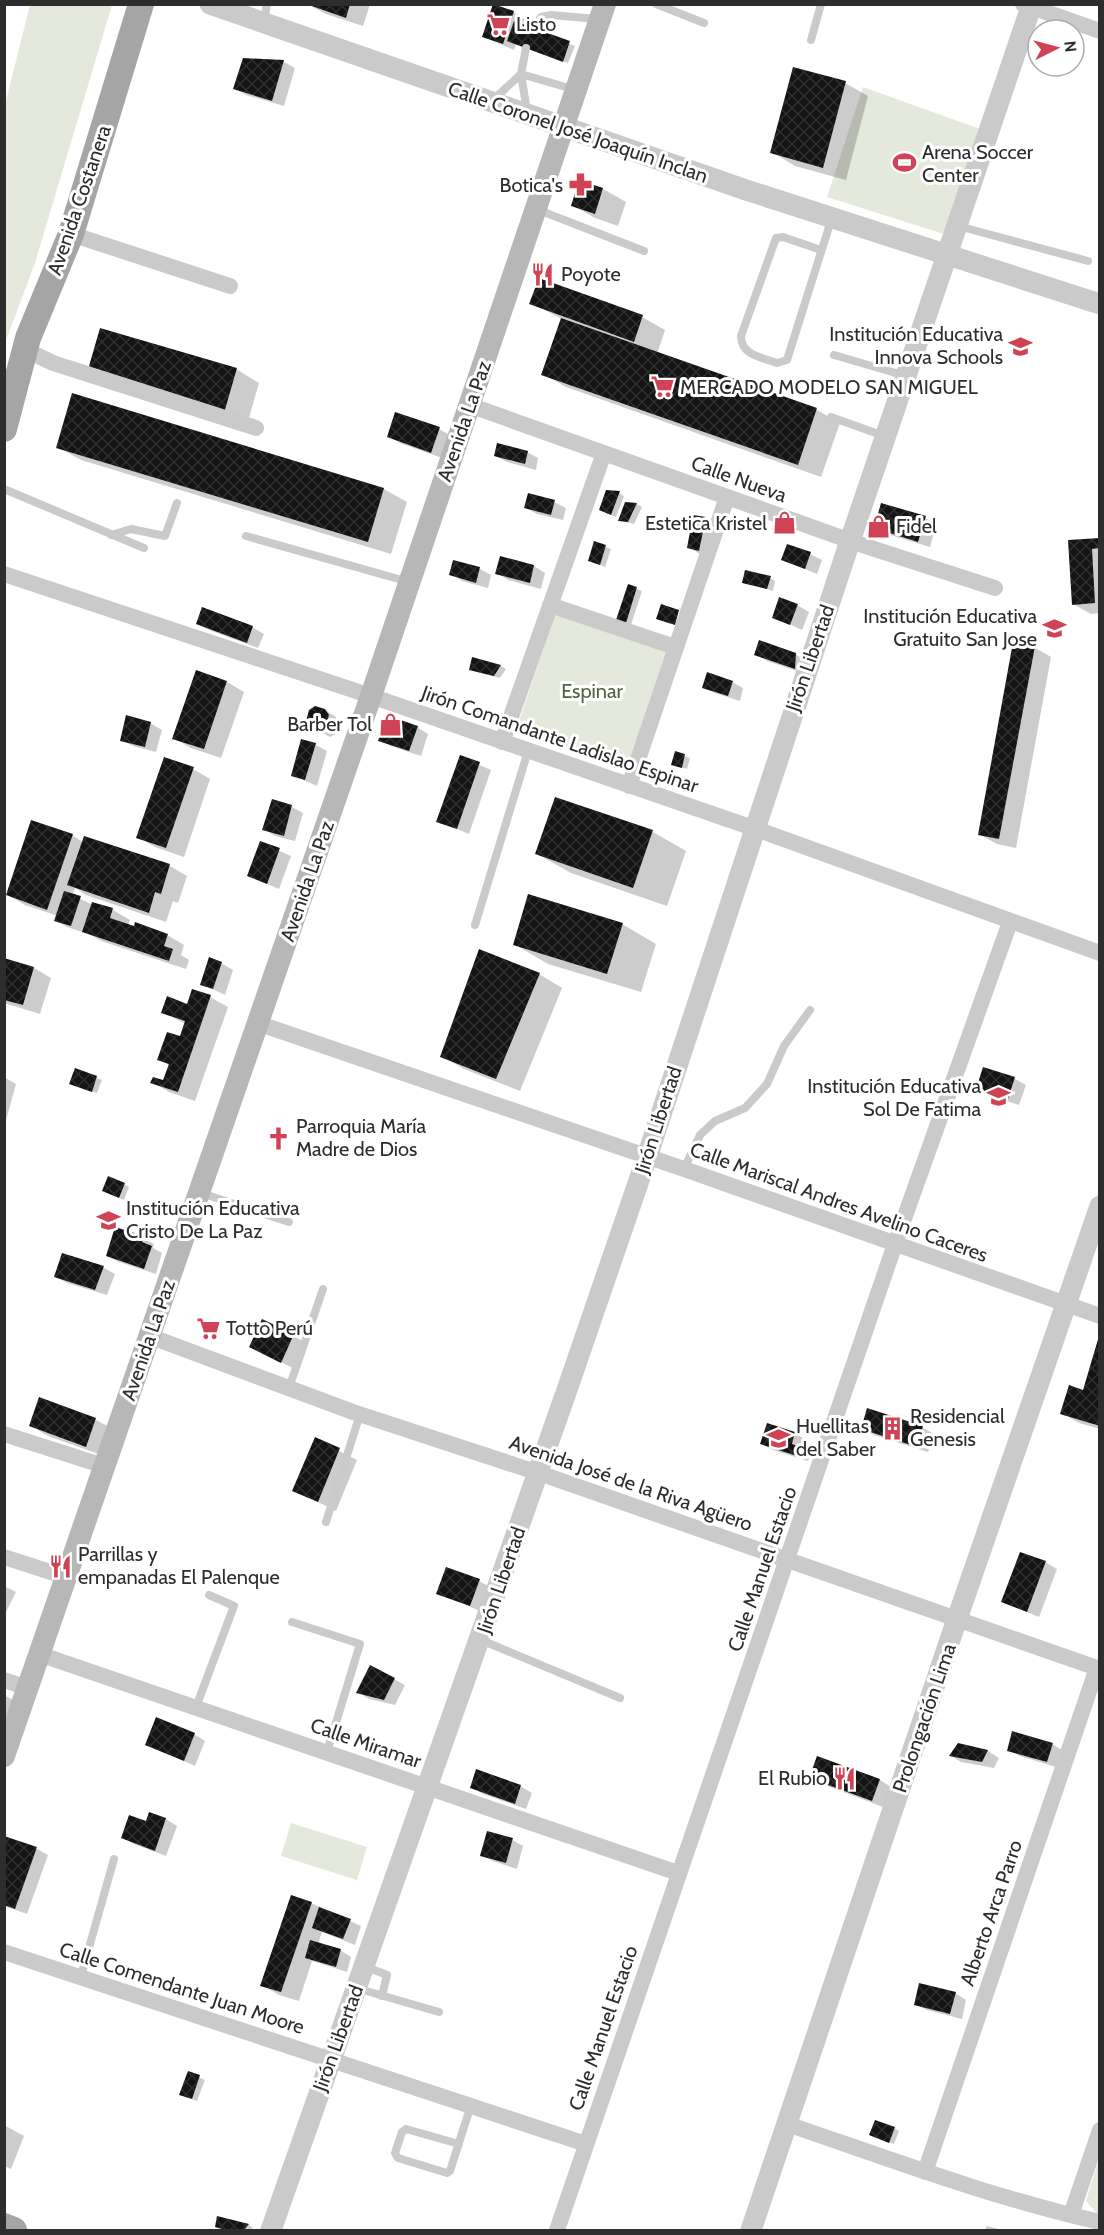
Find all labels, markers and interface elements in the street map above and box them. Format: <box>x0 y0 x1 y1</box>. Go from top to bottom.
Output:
supermarket icon: Listo <box>485 11 511 37</box>
place label: Listo <box>516 12 556 36</box>
north arrow <box>1026 18 1086 78</box>
text: N <box>1060 40 1080 53</box>
street label: Calle Coronel José Joaquín Inclan <box>445 76 711 188</box>
street label: Avenida Costanera <box>42 121 116 278</box>
place label: Arena Soccer Center <box>922 140 1034 187</box>
sports icon: Arena Soccer Center <box>891 150 917 176</box>
pharmacy icon: Botica's <box>568 172 594 198</box>
place label: Botica's <box>500 173 563 197</box>
restaurant icon: Poyote <box>530 261 556 287</box>
place label: Poyote <box>561 262 621 286</box>
place label: Institución Educativa Innova Schools <box>829 322 1003 369</box>
school or university icon: Institución Educativa Innova Schools <box>1008 333 1034 359</box>
street label: Avenida La Paz <box>432 357 496 485</box>
supermarket icon: MERCADO MODELO SAN MIGUEL <box>649 374 675 400</box>
place label: MERCADO MODELO SAN MIGUEL <box>680 375 978 399</box>
street label: Calle Nueva <box>688 451 790 507</box>
shop icon: Estetica Kristel <box>772 510 798 536</box>
place label: Estetica Kristel <box>645 511 767 535</box>
shop icon: Fidel <box>865 513 891 539</box>
place label: Fidel <box>896 514 937 538</box>
street label: Jirón Libertad <box>780 601 839 715</box>
place label: Institución Educativa Gratuito San Jose <box>863 604 1037 651</box>
school or university icon: Institución Educativa Gratuito San Jose <box>1042 615 1068 641</box>
park label: Espinar <box>561 679 624 703</box>
street label: Jirón Comandante Ladislao Espinar <box>417 680 702 798</box>
shop icon: Barber Tol <box>377 711 403 737</box>
place label: Barber Tol <box>287 712 372 736</box>
street label: Avenida La Paz <box>275 817 339 945</box>
street label: Jirón Libertad <box>629 1063 687 1178</box>
place label: Institución Educativa Sol De Fatima <box>807 1074 981 1121</box>
school or university icon: Institución Educativa Sol De Fatima <box>986 1084 1012 1110</box>
place label: Parroquia María Madre de Dios <box>296 1114 426 1161</box>
church icon: Parroquia María Madre de Dios <box>265 1125 291 1151</box>
street label: Calle Mariscal Andres Avelino Caceres <box>687 1137 991 1267</box>
place label: Institución Educativa Cristo De La Paz <box>126 1196 300 1243</box>
school or university icon: Institución Educativa Cristo De La Paz <box>95 1207 121 1233</box>
street label: Avenida La Paz <box>116 1276 180 1404</box>
supermarket icon: Totto Perú <box>195 1315 221 1341</box>
place label: Totto Perú <box>226 1316 313 1340</box>
place label: Residencial Genesis <box>910 1404 1005 1451</box>
place label: Huellitas del Saber <box>796 1414 876 1461</box>
building icon: Residencial Genesis <box>879 1415 905 1441</box>
school or university icon: Huellitas del Saber <box>765 1425 791 1451</box>
street label: Avenida José de la Riva Agüero <box>506 1430 756 1536</box>
street label: Calle Manuel Estacio <box>723 1483 801 1655</box>
street label: Jirón Libertad <box>471 1523 530 1637</box>
place label: Parrillas y empanadas El Palenque <box>78 1542 280 1589</box>
restaurant icon: Parrillas y empanadas El Palenque <box>47 1553 73 1579</box>
street label: Prolongación Lima <box>887 1640 961 1796</box>
street label: Calle Miramar <box>307 1713 425 1773</box>
restaurant icon: El Rubio <box>832 1765 858 1791</box>
place label: El Rubio <box>758 1766 827 1790</box>
street label: Alberto Arca Parro <box>955 1837 1027 1989</box>
street label: Calle Comendante Juan Moore <box>57 1937 307 2039</box>
street label: Calle Manuel Estacio <box>564 1942 642 2114</box>
street label: Jirón Libertad <box>307 1982 368 2095</box>

